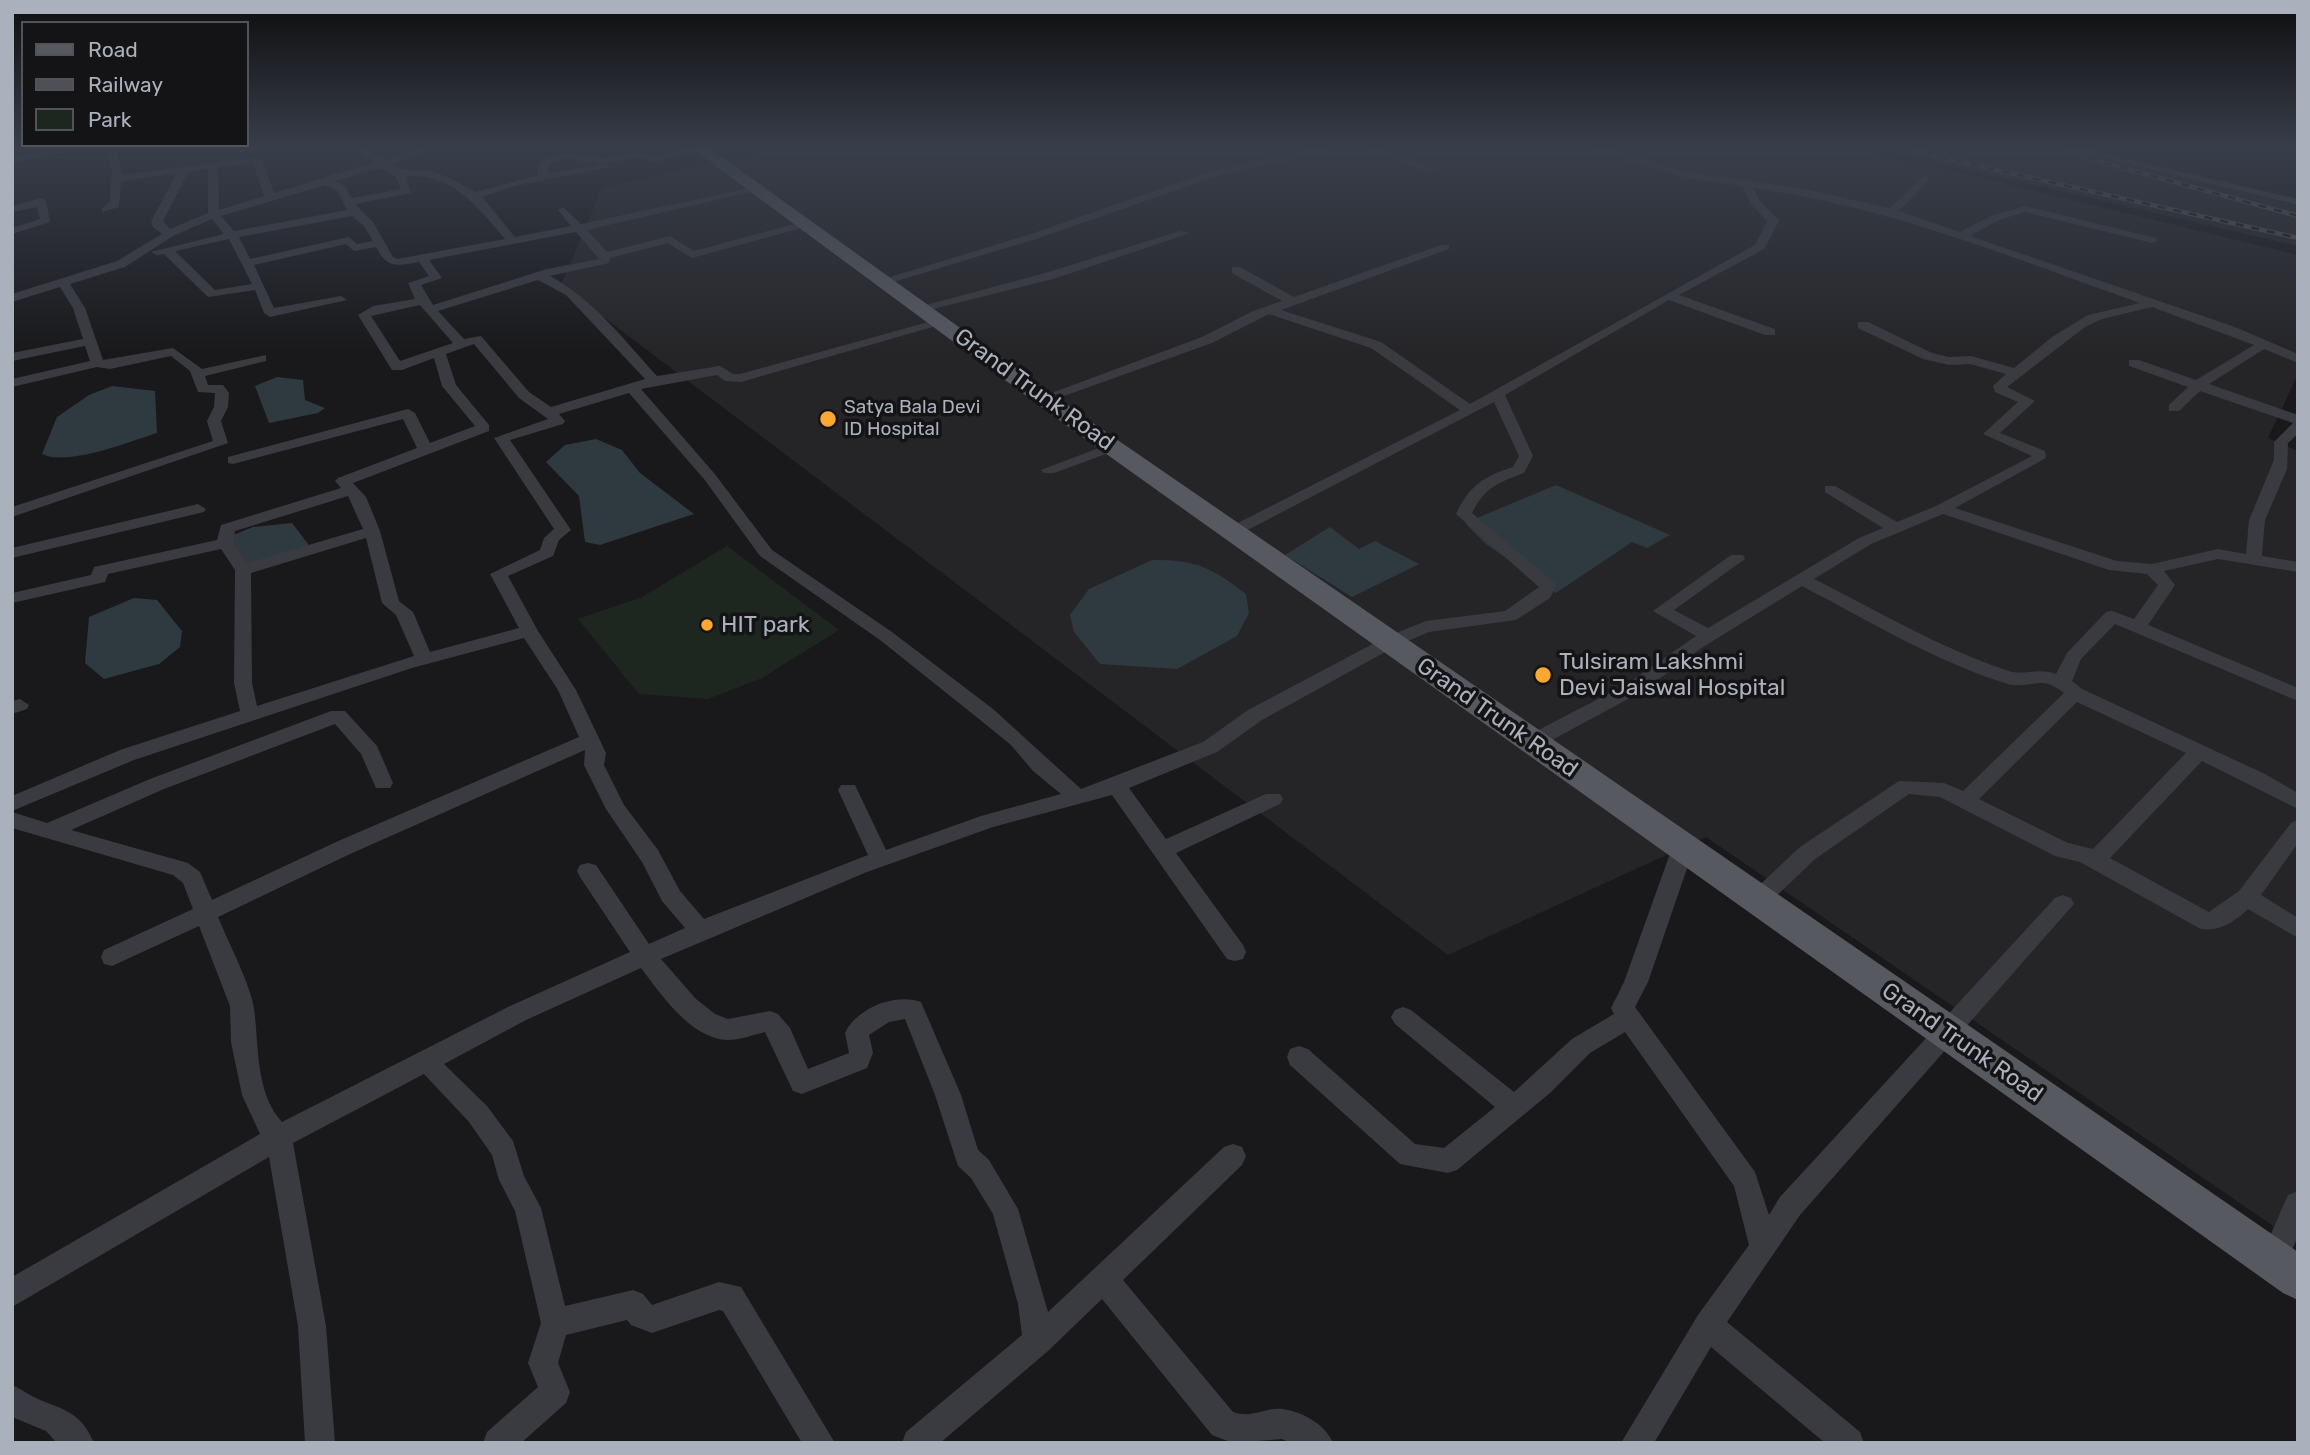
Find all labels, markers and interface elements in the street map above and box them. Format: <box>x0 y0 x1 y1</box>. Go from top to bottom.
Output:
legend <box>21 21 248 147</box>
text: Road <box>88 37 138 62</box>
text: Railway <box>88 72 163 97</box>
text: Park <box>88 107 132 132</box>
street label: Grand Trunk Road <box>949 323 1119 457</box>
place label: Satya Bala Devi ID Hospital <box>844 397 980 441</box>
marker: Satya Bala Devi ID Hospital <box>818 409 838 429</box>
place label: HIT park <box>721 611 810 639</box>
marker: HIT park <box>699 617 715 633</box>
place label: Tulsiram Lakshmi Devi Jaiswal Hospital <box>1559 648 1785 702</box>
street label: Grand Trunk Road <box>1411 652 1583 784</box>
marker: Tulsiram Lakshmi Devi Jaiswal Hospital <box>1533 665 1553 685</box>
street label: Grand Trunk Road <box>1876 977 2048 1109</box>

